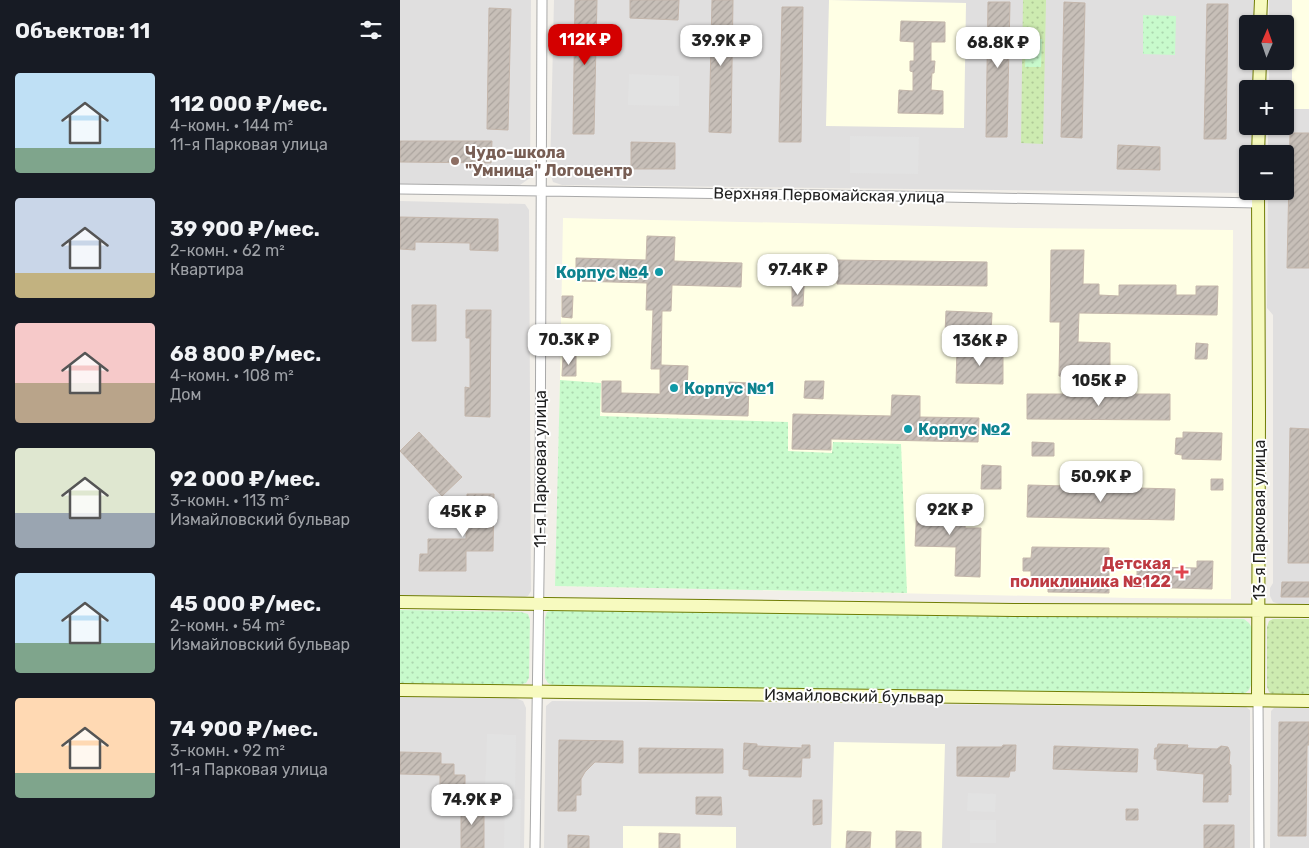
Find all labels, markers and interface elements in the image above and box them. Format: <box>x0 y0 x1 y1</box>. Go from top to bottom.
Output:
north arrow <box>1239 15 1294 70</box>
map controls <box>1239 15 1294 200</box>
icon: filters <box>357 16 385 44</box>
text: Объектов: 11 <box>15 18 150 43</box>
pin: 112K ₽ <box>544 23 626 66</box>
pin: 39.9K ₽ <box>675 24 767 67</box>
pin: 68.8K ₽ <box>952 27 1044 69</box>
text: 112K ₽ <box>559 30 611 49</box>
text: 39.9K ₽ <box>691 31 751 50</box>
text: 68.8K ₽ <box>967 33 1029 52</box>
button: + <box>1239 80 1294 135</box>
text: 112 000 ₽/мес. <box>170 91 328 116</box>
icon: home <box>55 93 115 153</box>
text: 4-комн. · 144 m² <box>170 116 293 135</box>
text: 11-я Парковая улица <box>170 135 328 154</box>
place label: Чудо-школа "Умница" Логоцентр <box>465 143 633 180</box>
button: − <box>1239 145 1294 200</box>
marker: Чудо-школа "Умница" Логоцентр <box>449 155 461 167</box>
street label: Верхняя Первомайская улица <box>713 183 945 207</box>
text: 39 900 ₽/мес. <box>170 216 320 241</box>
icon: home <box>55 218 115 278</box>
text: 2-комн. · 62 m² <box>170 241 285 260</box>
pin: 97.4K ₽ <box>752 254 844 296</box>
text: Квартира <box>170 260 244 279</box>
text: 97.4K ₽ <box>768 260 828 279</box>
place label: Корпус №4 <box>556 263 649 282</box>
marker: Корпус №4 <box>653 266 665 278</box>
pin: 70.3K ₽ <box>523 324 615 366</box>
pin: 136K ₽ <box>939 324 1021 367</box>
text: 70.3K ₽ <box>539 330 599 349</box>
text: 136K ₽ <box>953 331 1007 350</box>
text: 68 800 ₽/мес. <box>170 341 321 366</box>
icon: home <box>55 343 115 403</box>
pin: 105K ₽ <box>1058 364 1140 407</box>
text: 4-комн. · 108 m² <box>170 366 294 385</box>
text: 105K ₽ <box>1072 371 1126 390</box>
place label: Корпус №1 <box>684 379 774 398</box>
marker: Корпус №1 <box>668 382 680 394</box>
text: Дом <box>170 385 201 404</box>
street label: 11-я Парковая улица <box>531 390 550 548</box>
place label: Корпус №2 <box>918 420 1011 439</box>
marker: Корпус №2 <box>902 423 914 435</box>
street label: 13-я Парковая улица <box>1250 440 1269 600</box>
pin: 50.9K ₽ <box>1055 460 1147 503</box>
text: 92 000 ₽/мес. <box>170 466 320 491</box>
text: 50.9K ₽ <box>1071 467 1131 486</box>
icon: home <box>55 468 115 528</box>
text: 3-комн. · 113 m² <box>170 491 289 510</box>
pin: 92K ₽ <box>915 494 985 536</box>
pin: 45K ₽ <box>428 496 498 538</box>
text: 92K ₽ <box>927 500 973 519</box>
text: 45K ₽ <box>440 502 486 521</box>
text: Измайловский бульвар <box>170 510 350 529</box>
place label: Детская поликлиника №122 <box>1010 554 1171 591</box>
marker: Детская поликлиника №122 <box>1175 565 1189 579</box>
text: 45 000 ₽/мес. <box>170 591 321 616</box>
icon: home <box>55 593 115 653</box>
text: 2-комн. · 54 m² <box>170 616 285 635</box>
text: Измайловский бульвар <box>170 635 350 654</box>
street label: Измайловский бульвар <box>764 685 944 707</box>
text: 74 900 ₽/мес. <box>170 716 318 741</box>
icon: home <box>55 718 115 778</box>
text: 3-комн. · 92 m² <box>170 741 285 760</box>
text: 11-я Парковая улица <box>170 760 328 779</box>
pin: 74.9K ₽ <box>426 784 518 826</box>
text: 74.9K ₽ <box>442 790 502 809</box>

